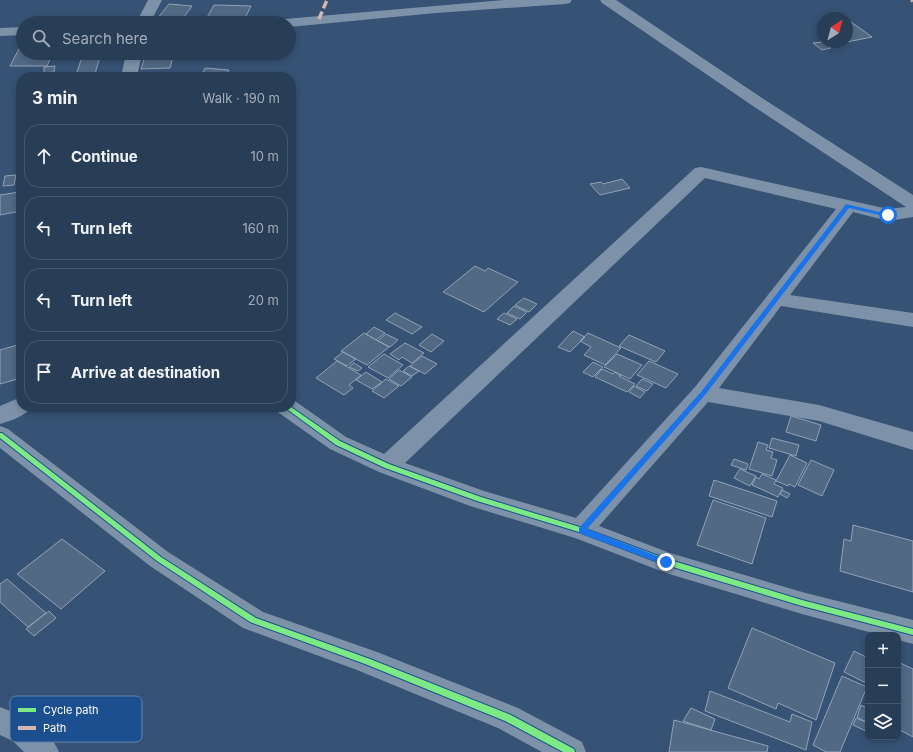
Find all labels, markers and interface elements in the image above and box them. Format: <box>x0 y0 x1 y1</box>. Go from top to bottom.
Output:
north arrow <box>817 12 853 48</box>
search box <box>16 16 296 60</box>
icon: search <box>30 27 52 49</box>
text: Search here <box>62 29 148 48</box>
text: 3 min <box>32 88 78 108</box>
text: Walk · 190 m <box>203 90 280 106</box>
icon: ahead <box>33 145 55 167</box>
text: Continue <box>71 147 138 166</box>
text: 10 m <box>250 148 279 164</box>
route start <box>879 206 897 224</box>
icon: left <box>33 217 55 239</box>
text: Turn left <box>71 219 132 238</box>
text: 160 m <box>242 220 279 236</box>
icon: left <box>33 289 55 311</box>
text: Turn left <box>71 291 132 310</box>
text: 20 m <box>248 292 279 308</box>
icon: arrive <box>33 361 55 383</box>
text: Arrive at destination <box>71 363 220 382</box>
route end <box>657 553 675 571</box>
map controls <box>865 632 901 740</box>
button: + <box>865 632 901 668</box>
button: − <box>865 668 901 704</box>
legend <box>10 696 142 742</box>
text: Cycle path <box>43 703 99 717</box>
button: layers <box>865 704 901 740</box>
text: Path <box>43 721 66 735</box>

